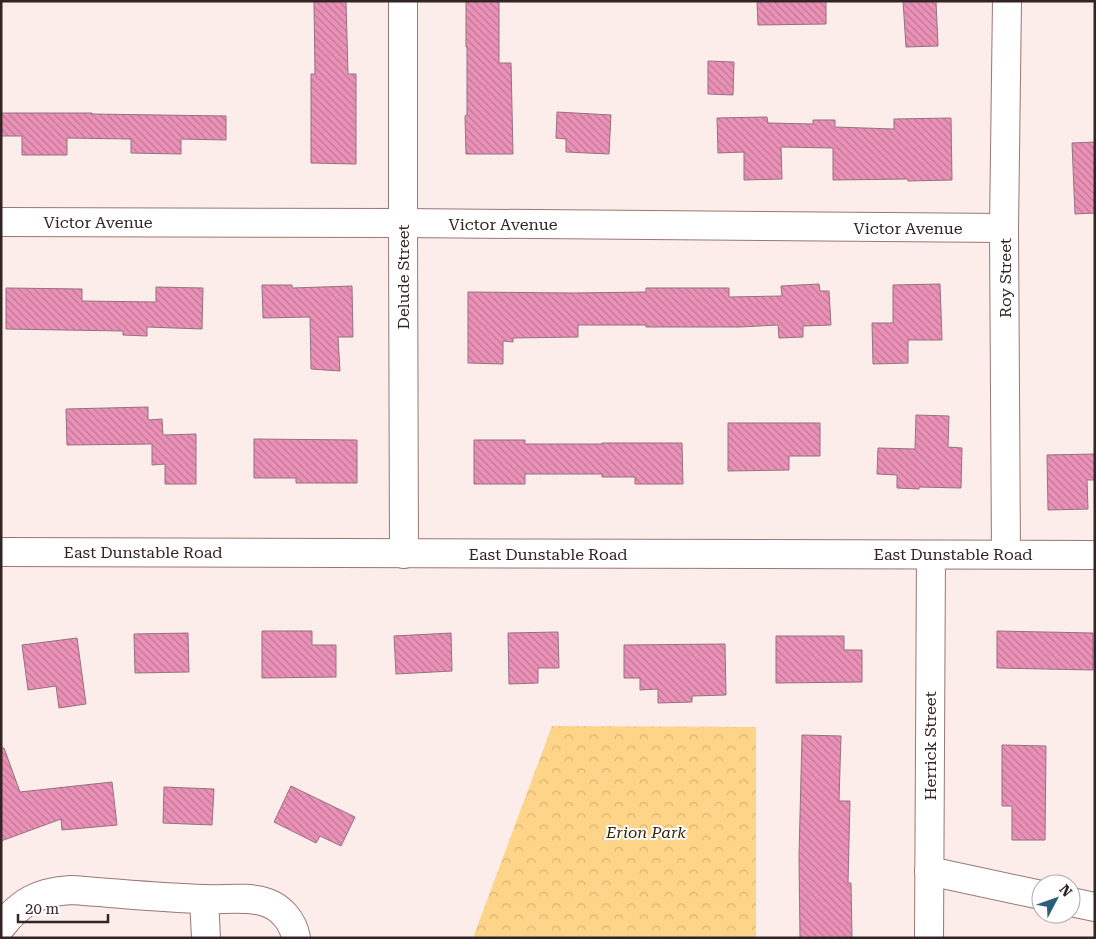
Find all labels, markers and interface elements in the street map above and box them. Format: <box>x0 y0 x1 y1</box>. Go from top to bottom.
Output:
street label: Victor Avenue <box>44 213 153 232</box>
street label: Victor Avenue <box>449 215 558 234</box>
street label: Victor Avenue <box>854 219 963 238</box>
street label: Delude Street <box>394 224 413 329</box>
street label: Roy Street <box>996 238 1015 318</box>
street label: East Dunstable Road <box>64 543 222 562</box>
street label: East Dunstable Road <box>469 545 627 564</box>
street label: East Dunstable Road <box>874 545 1032 564</box>
street label: Herrick Street <box>921 691 940 801</box>
park label: Erion Park <box>605 823 686 842</box>
north arrow <box>1031 874 1081 924</box>
text: N <box>1056 881 1076 900</box>
scale bar <box>18 892 108 924</box>
text: 20 m <box>25 900 60 918</box>

